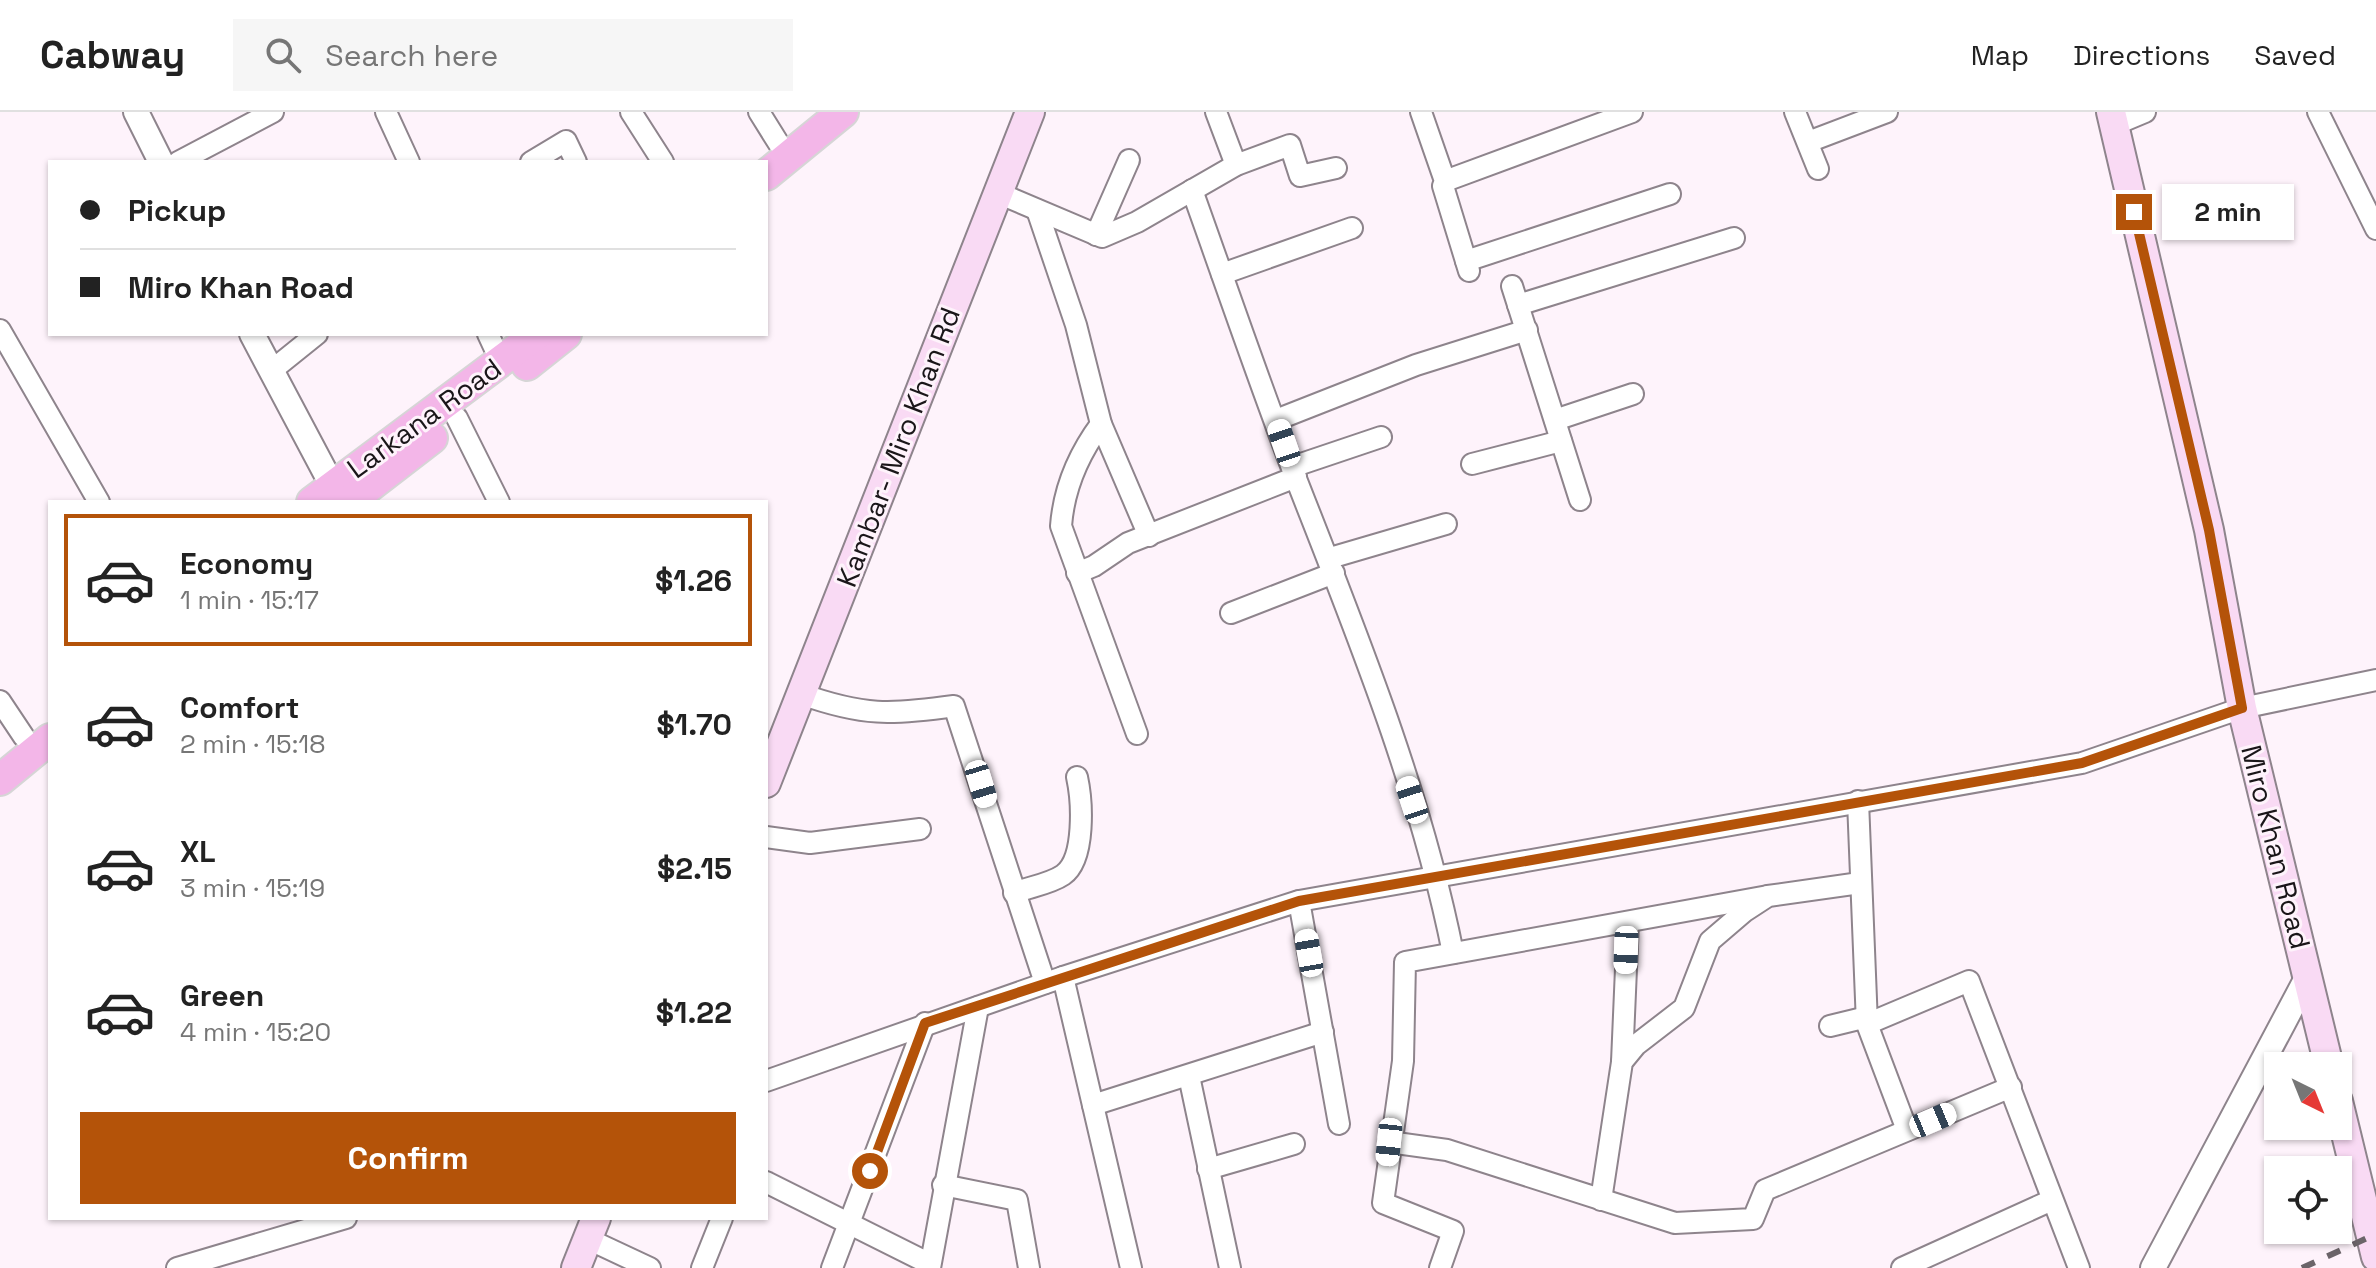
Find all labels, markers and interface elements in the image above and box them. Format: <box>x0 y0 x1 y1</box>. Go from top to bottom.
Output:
search box <box>233 19 793 91</box>
text: Cabway <box>40 31 185 79</box>
icon: search <box>261 33 305 77</box>
text: Search here <box>325 36 498 75</box>
text: Map <box>1971 37 2029 73</box>
text: Directions <box>2073 37 2210 73</box>
text: Saved <box>2254 37 2336 73</box>
callout: 2 min <box>2162 184 2294 240</box>
text: Pickup <box>128 191 226 230</box>
route end <box>2116 194 2152 230</box>
text: 2 min <box>2194 195 2262 229</box>
text: Miro Khan Road <box>128 268 354 307</box>
street label: Kambar- Miro Khan Rd <box>828 302 968 592</box>
street label: Larkana Road <box>340 350 508 486</box>
car <box>1265 416 1303 470</box>
icon: car <box>84 544 156 616</box>
text: Economy <box>180 544 313 583</box>
text: $1.26 <box>655 561 732 600</box>
text: 1 min · 15:17 <box>180 583 319 617</box>
icon: car <box>84 688 156 760</box>
text: Comfort <box>180 688 299 727</box>
text: $1.70 <box>656 705 732 744</box>
text: 2 min · 15:18 <box>180 727 325 761</box>
street label: Miro Khan Road <box>2233 741 2319 953</box>
car <box>963 758 999 810</box>
car <box>1393 773 1431 827</box>
icon: car <box>84 832 156 904</box>
text: XL <box>180 832 216 871</box>
text: $2.15 <box>657 849 732 888</box>
text: 3 min · 15:19 <box>180 871 325 905</box>
car <box>1613 926 1639 974</box>
car <box>1293 927 1325 979</box>
icon: car <box>84 976 156 1048</box>
text: Green <box>180 976 264 1015</box>
text: $1.22 <box>656 993 732 1032</box>
text: 4 min · 15:20 <box>180 1015 331 1049</box>
north arrow <box>2264 1052 2352 1140</box>
map controls <box>2264 1052 2352 1244</box>
car <box>1906 1100 1960 1140</box>
button: Confirm <box>80 1112 736 1204</box>
car <box>1375 1117 1403 1167</box>
route start <box>852 1153 888 1189</box>
button: locate <box>2264 1156 2352 1244</box>

